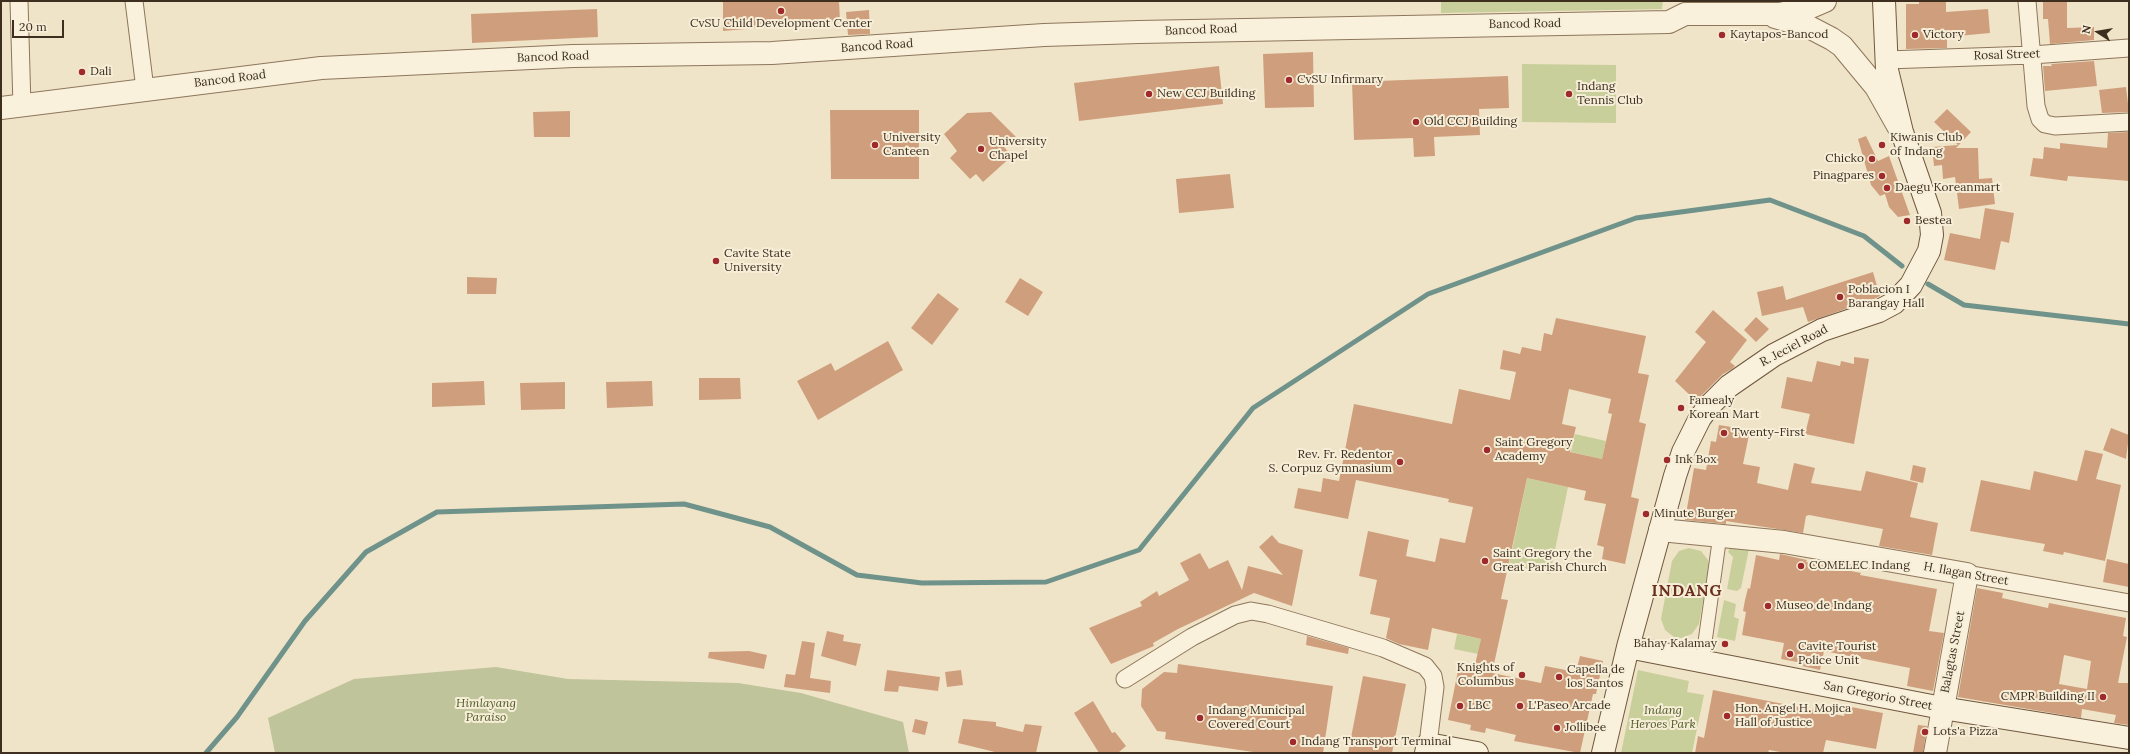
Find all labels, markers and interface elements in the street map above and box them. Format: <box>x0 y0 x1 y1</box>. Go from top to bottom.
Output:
marker: CvSU Child Development Center <box>776 6 786 16</box>
scale bar <box>14 12 66 38</box>
north arrow <box>2078 12 2118 52</box>
street label: Bancod Road <box>1489 16 1561 32</box>
place label: CvSU Child Development Center <box>690 17 872 31</box>
text: 20 m <box>19 19 47 34</box>
street label: Bancod Road <box>1165 22 1237 38</box>
text: N <box>2079 24 2094 35</box>
place label: Kaytapos-Bancod <box>1730 28 1828 42</box>
place label: Victory <box>1923 28 1964 42</box>
marker: Kaytapos-Bancod <box>1717 30 1727 40</box>
marker: Victory <box>1910 30 1920 40</box>
street label: Bancod Road <box>840 36 914 56</box>
street label: Rosal Street <box>1973 47 2041 63</box>
street label: Bancod Road <box>517 49 589 65</box>
place label: Dali <box>90 65 112 79</box>
marker: Dali <box>77 67 87 77</box>
street label: Bancod Road <box>193 67 267 91</box>
place label: CvSU Infirmary <box>1297 73 1383 87</box>
marker: CvSU Infirmary <box>1284 75 1294 85</box>
place label: Indang Tennis Club <box>1577 80 1643 108</box>
place label: New CCJ Building <box>1157 87 1255 101</box>
marker: New CCJ Building <box>1144 89 1154 99</box>
marker: Indang Tennis Club <box>1564 89 1574 99</box>
place label: Old CCJ Building <box>1424 115 1517 129</box>
marker: Old CCJ Building <box>1411 117 1421 127</box>
place label: University Canteen <box>883 131 941 159</box>
place label: Kiwanis Club of Indang <box>1890 131 1962 159</box>
place label: University Chapel <box>989 135 1047 163</box>
marker: University Canteen <box>870 140 880 150</box>
marker: Kiwanis Club of Indang <box>1877 140 1887 150</box>
marker: University Chapel <box>976 144 986 154</box>
place label: Chicko <box>1825 152 1864 166</box>
marker: Chicko <box>1867 154 1877 164</box>
place label: Pinagpares <box>1813 169 1874 183</box>
marker: Pinagpares <box>1877 171 1887 181</box>
place label: Daegu Koreanmart <box>1895 181 2000 195</box>
marker: Daegu Koreanmart <box>1882 183 1892 193</box>
place label: Bestea <box>1915 214 1952 228</box>
marker: Bestea <box>1902 216 1912 226</box>
place label: Cavite State University <box>724 247 791 275</box>
marker: Cavite State University <box>711 256 721 266</box>
place label: Poblacion I Barangay Hall <box>1848 283 1924 311</box>
marker: Poblacion I Barangay Hall <box>1835 292 1845 302</box>
street label: R. Jeciel Road <box>1758 322 1830 370</box>
place label: Famealy Korean Mart <box>1689 394 1759 422</box>
marker: Famealy Korean Mart <box>1676 403 1686 413</box>
place label: Twenty-First <box>1732 426 1805 440</box>
marker: Twenty-First <box>1719 428 1729 438</box>
place label: Saint Gregory Academy <box>1495 436 1572 464</box>
marker: Saint Gregory Academy <box>1482 445 1492 455</box>
place label: Rev. Fr. Redentor S. Corpuz Gymnasium <box>1268 448 1392 476</box>
place label: Ink Box <box>1675 453 1717 467</box>
marker: Ink Box <box>1662 455 1672 465</box>
marker: Rev. Fr. Redentor S. Corpuz Gymnasium <box>1395 457 1405 467</box>
place label: Minute Burger <box>1654 507 1735 521</box>
marker: Minute Burger <box>1641 509 1651 519</box>
place label: Saint Gregory the Great Parish Church <box>1493 547 1607 575</box>
marker: Saint Gregory the Great Parish Church <box>1480 556 1490 566</box>
place label: COMELEC Indang <box>1809 559 1910 573</box>
street label: H. Ilagan Street <box>1922 559 2010 589</box>
marker: COMELEC Indang <box>1796 561 1806 571</box>
district label: INDANG <box>1651 581 1723 601</box>
place label: Museo de Indang <box>1776 599 1872 613</box>
marker: Museo de Indang <box>1763 601 1773 611</box>
street label: Balagtas Street <box>1938 610 1968 694</box>
place label: Bahay Kalamay <box>1634 637 1717 651</box>
marker: Bahay Kalamay <box>1720 639 1730 649</box>
place label: Cavite Tourist Police Unit <box>1798 640 1876 668</box>
marker: Cavite Tourist Police Unit <box>1785 649 1795 659</box>
place label: Knights of Columbus <box>1457 661 1514 689</box>
place label: Capella de los Santos <box>1567 663 1625 691</box>
marker: Knights of Columbus <box>1517 670 1527 680</box>
marker: Capella de los Santos <box>1554 672 1564 682</box>
street label: San Gregorio Street <box>1822 678 1934 714</box>
place label: CMPR Building II <box>2001 690 2095 704</box>
marker: CMPR Building II <box>2098 692 2108 702</box>
park label: Himlayang Paraiso <box>456 697 516 725</box>
place label: LBC <box>1468 699 1491 713</box>
place label: L'Paseo Arcade <box>1528 699 1611 713</box>
marker: LBC <box>1455 701 1465 711</box>
marker: L'Paseo Arcade <box>1515 701 1525 711</box>
place label: Hon. Angel H. Mojica Hall of Justice <box>1735 702 1851 730</box>
place label: Indang Municipal Covered Court <box>1208 704 1305 732</box>
park label: Indang Heroes Park <box>1630 704 1696 732</box>
marker: Hon. Angel H. Mojica Hall of Justice <box>1722 711 1732 721</box>
marker: Indang Municipal Covered Court <box>1195 713 1205 723</box>
place label: Jollibee <box>1565 721 1606 735</box>
marker: Jollibee <box>1552 723 1562 733</box>
place label: Lots'a Pizza <box>1933 725 1998 739</box>
marker: Lots'a Pizza <box>1920 727 1930 737</box>
place label: Indang Transport Terminal <box>1301 735 1451 749</box>
marker: Indang Transport Terminal <box>1288 737 1298 747</box>

